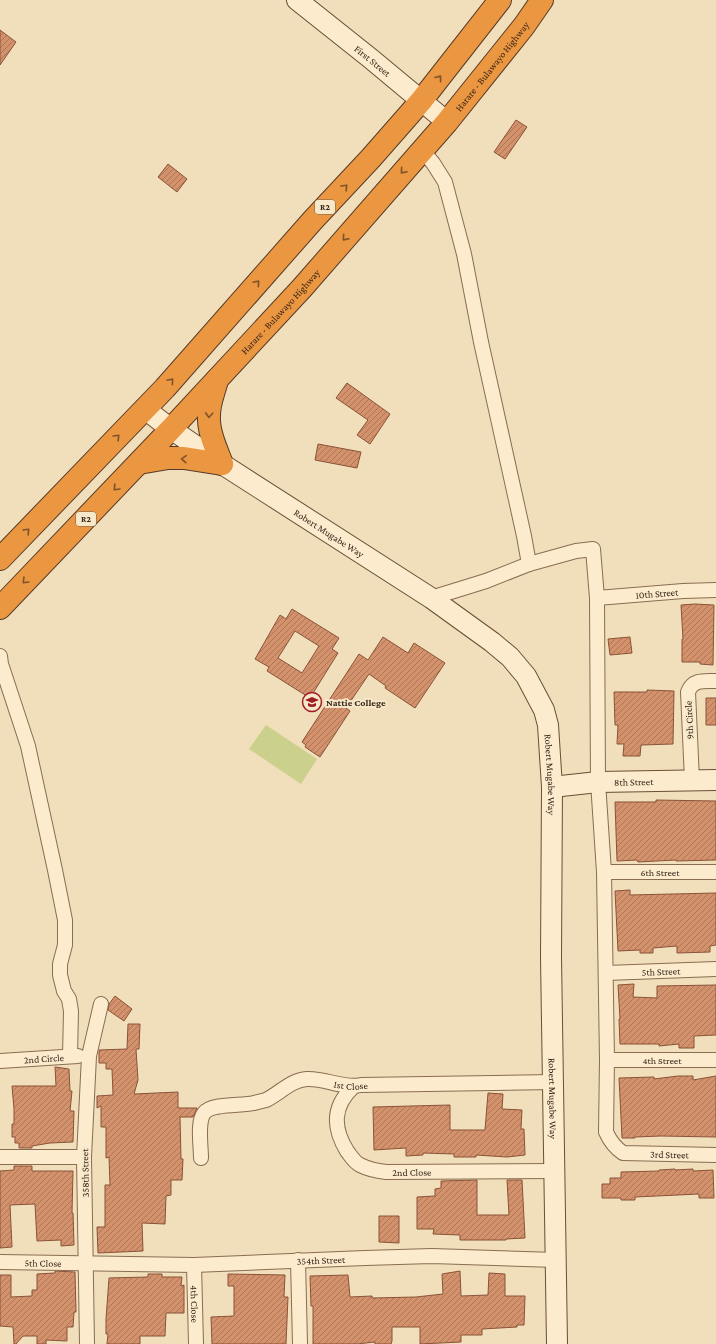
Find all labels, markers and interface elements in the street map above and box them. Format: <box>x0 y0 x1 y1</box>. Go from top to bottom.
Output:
street label: Harare - Bulawayo Highway <box>453 19 531 113</box>
street label: First Street <box>352 42 394 79</box>
one-way arrow <box>434 75 441 82</box>
one-way arrow <box>400 167 407 174</box>
one-way arrow <box>340 184 347 192</box>
road number: R2 <box>315 200 335 214</box>
one-way arrow <box>343 233 350 240</box>
street label: Harare - Bulawayo Highway <box>238 266 322 356</box>
one-way arrow <box>253 280 260 288</box>
one-way arrow <box>167 378 174 385</box>
one-way arrow <box>205 412 214 418</box>
one-way arrow <box>112 434 120 442</box>
one-way arrow <box>181 454 187 463</box>
one-way arrow <box>113 483 120 491</box>
street label: Robert Mugabe Way <box>292 506 367 559</box>
road number: R2 <box>76 512 96 526</box>
one-way arrow <box>22 528 30 536</box>
one-way arrow <box>22 576 30 584</box>
street label: 10th Street <box>635 586 679 600</box>
school or university icon: Nattie College <box>301 691 323 713</box>
place label: Nattie College <box>326 697 386 708</box>
street label: 9th Circle <box>682 700 696 740</box>
street label: Robert Mugabe Way <box>543 734 558 815</box>
street label: 8th Street <box>614 776 654 787</box>
street label: 6th Street <box>640 867 680 878</box>
street label: 5th Street <box>641 965 681 977</box>
street label: 2nd Circle <box>23 1051 65 1065</box>
street label: 4th Street <box>642 1055 682 1066</box>
street label: Robert Mugabe Way <box>547 1058 559 1139</box>
street label: 1st Close <box>333 1078 369 1091</box>
street label: 358th Street <box>79 1148 91 1197</box>
street label: 3rd Street <box>650 1148 690 1160</box>
street label: 2nd Close <box>392 1166 432 1177</box>
street label: 354th Street <box>296 1253 346 1266</box>
street label: 5th Close <box>24 1257 62 1268</box>
street label: 4th Close <box>189 1285 201 1323</box>

